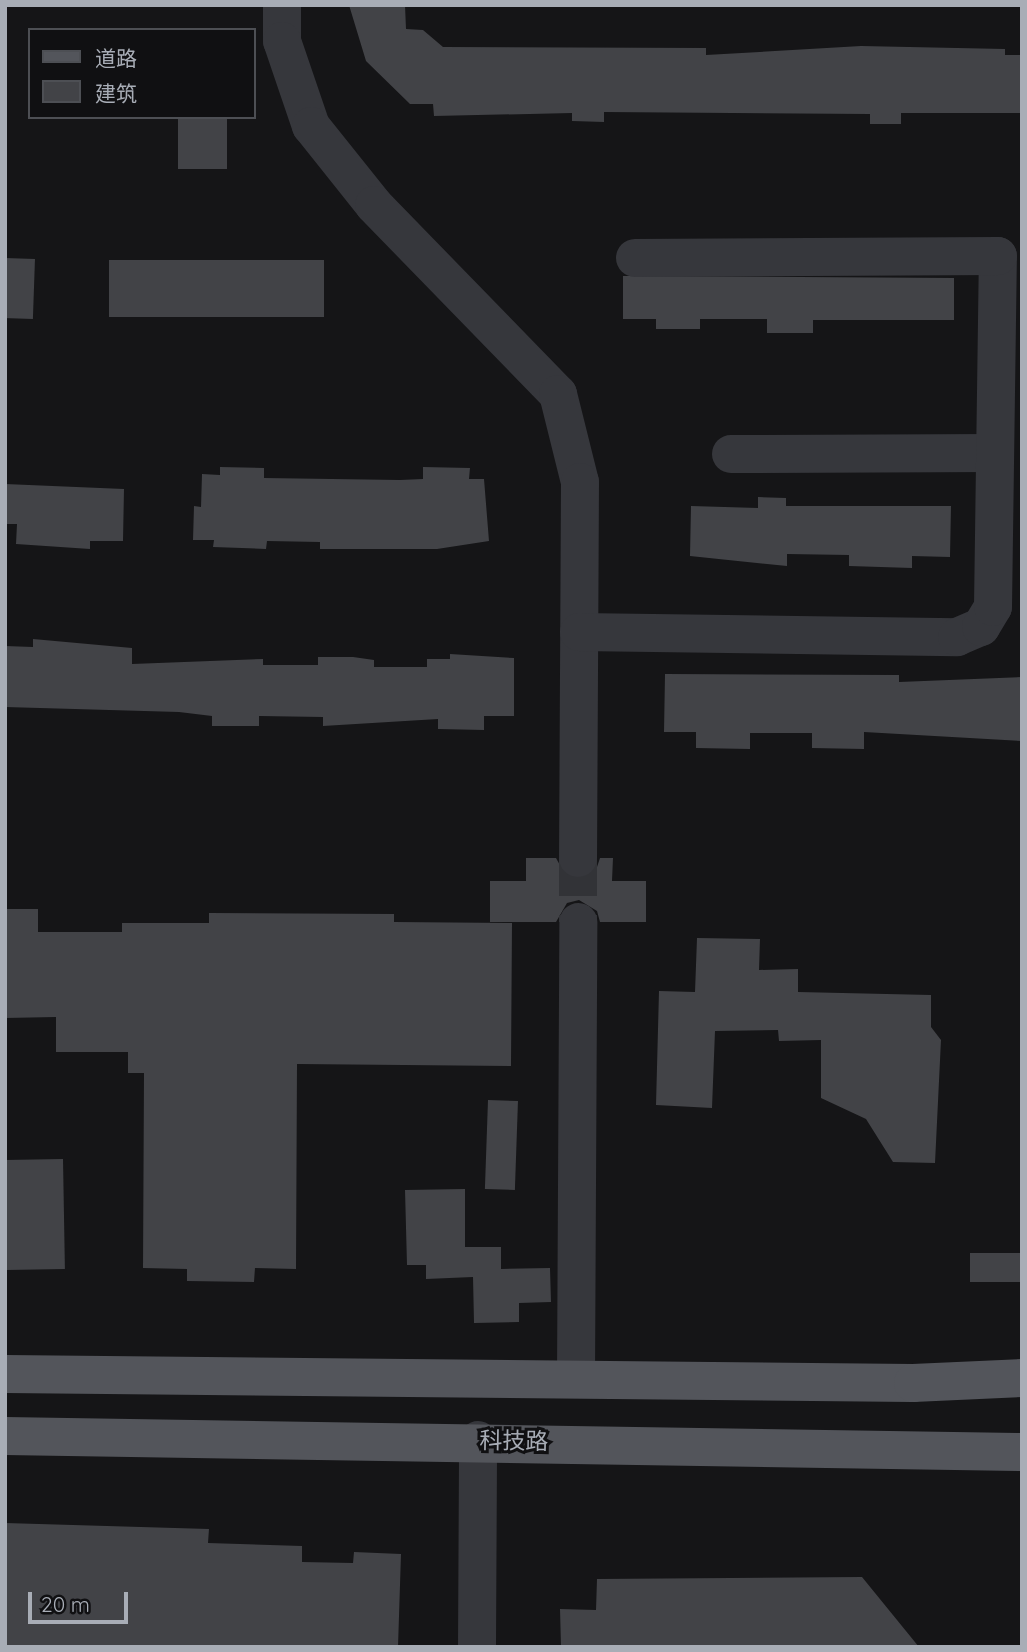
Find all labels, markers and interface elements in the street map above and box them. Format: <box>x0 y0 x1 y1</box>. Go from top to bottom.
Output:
legend <box>28 28 256 119</box>
text: 道路 <box>95 45 137 71</box>
text: 建筑 <box>95 80 137 106</box>
street label: 科技路 <box>479 1427 549 1455</box>
scale bar <box>32 1578 131 1622</box>
text: 20 m <box>41 1591 90 1617</box>

